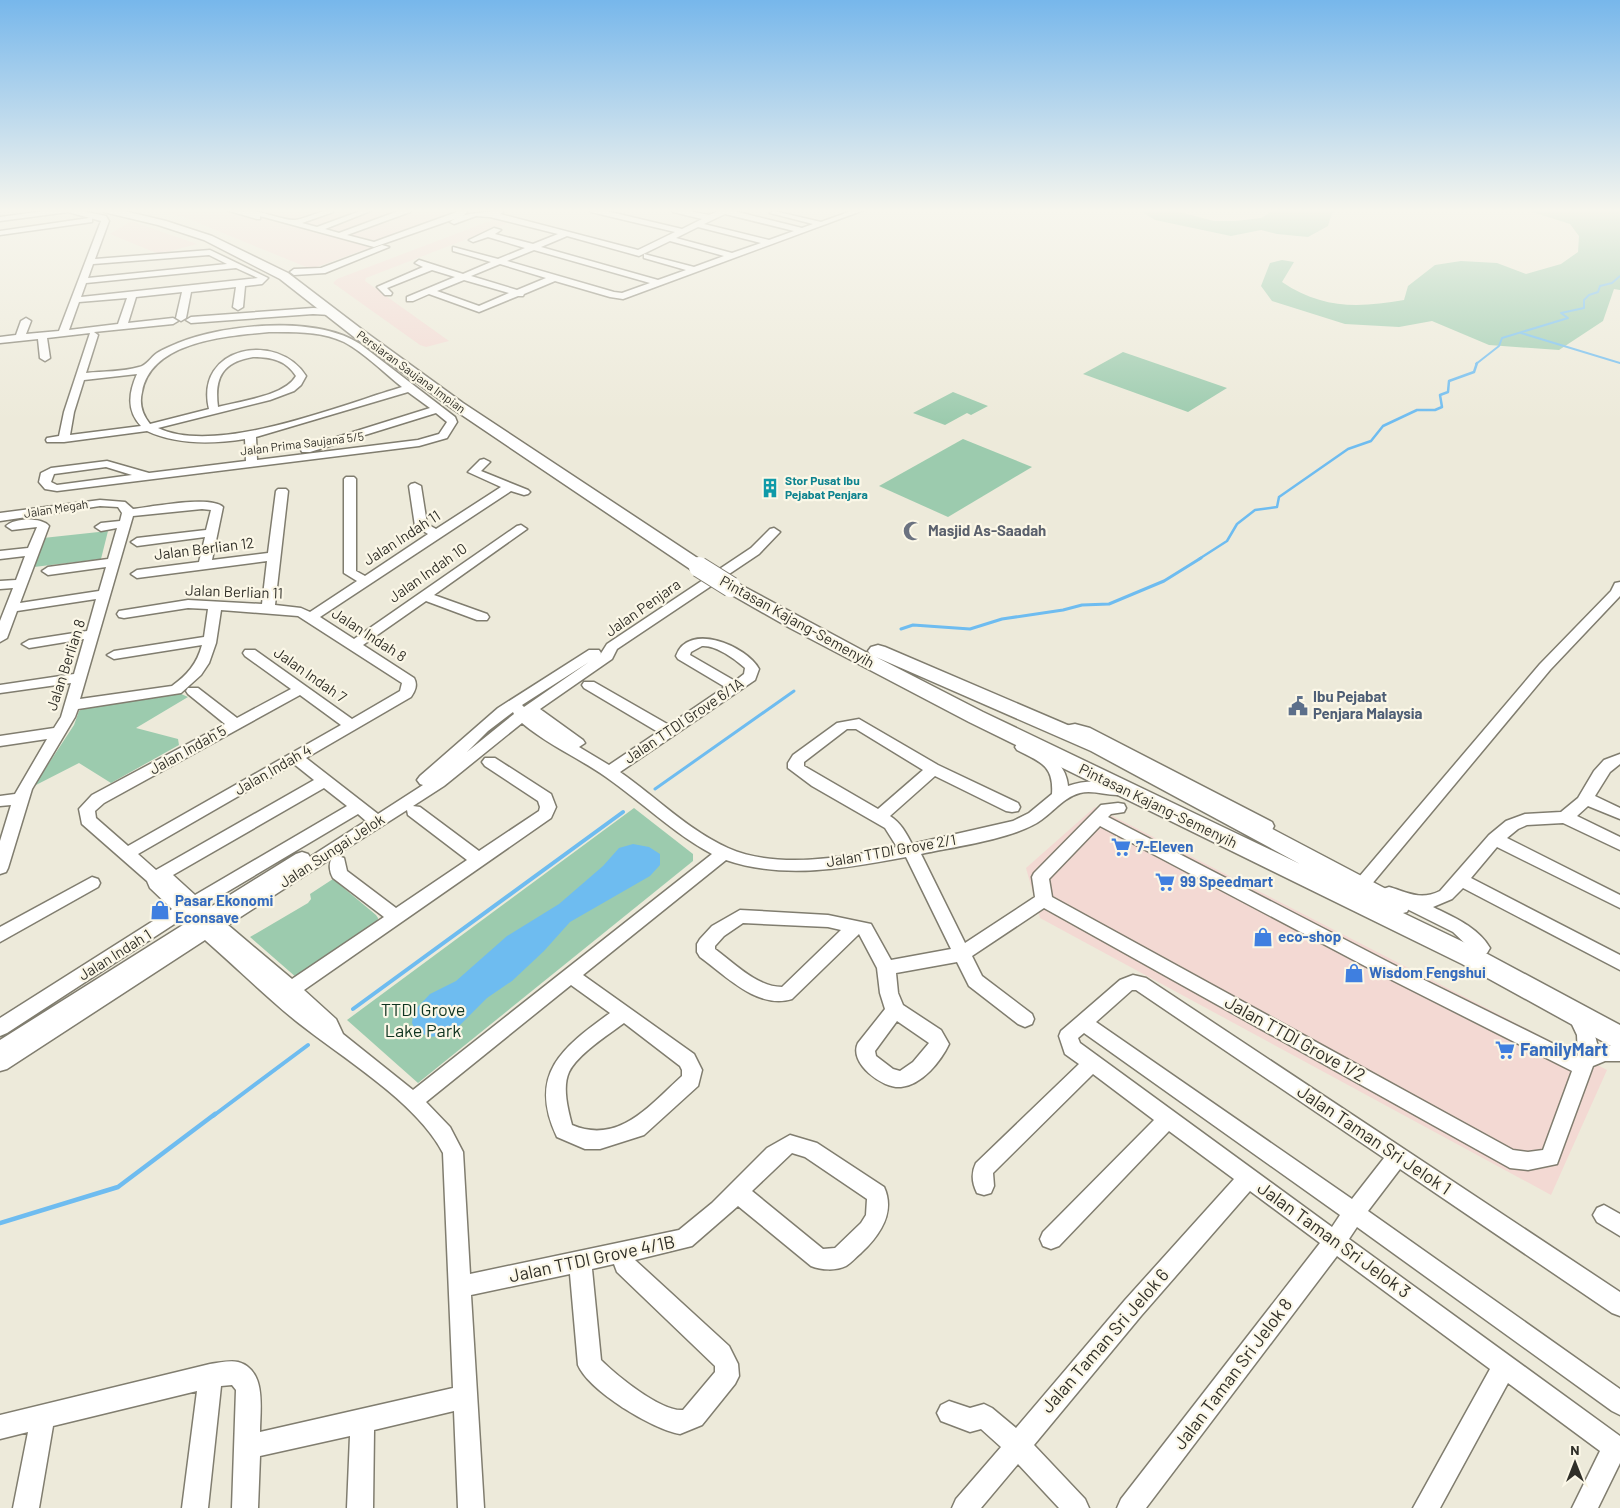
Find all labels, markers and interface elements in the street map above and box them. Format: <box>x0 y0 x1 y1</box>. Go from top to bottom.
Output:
street label: Persiaran Saujana Impian <box>355 327 469 415</box>
street label: Jalan Prima Saujana 5/5 <box>239 428 365 458</box>
place label: Stor Pusat Ibu Pejabat Penjara <box>785 473 868 501</box>
building icon: Stor Pusat Ibu Pejabat Penjara <box>759 477 781 499</box>
street label: Jalan Megah <box>23 496 89 520</box>
street label: Jalan Indah 11 <box>360 506 443 569</box>
mosque icon: Masjid As-Saadah <box>902 520 924 542</box>
place label: Masjid As-Saadah <box>928 521 1046 539</box>
street label: Jalan Berlian 12 <box>153 533 255 563</box>
street label: Jalan Indah 10 <box>385 539 470 606</box>
street label: Pintasan Kajang-Semenyih <box>717 571 878 671</box>
street label: Jalan Penjara <box>601 575 683 640</box>
street label: Jalan Berlian 11 <box>185 580 283 602</box>
street label: Jalan Indah 8 <box>329 603 410 665</box>
street label: Jalan Berlian 8 <box>42 617 88 713</box>
street label: Jalan Indah 7 <box>271 643 350 706</box>
street label: Jalan TTDI Grove 6/1A <box>620 674 747 767</box>
place label: Ibu Pejabat Penjara Malaysia <box>1313 687 1423 722</box>
public building icon: Ibu Pejabat Penjara Malaysia <box>1287 695 1309 717</box>
street label: Jalan Indah 5 <box>146 721 229 778</box>
street label: Jalan Indah 4 <box>231 740 314 798</box>
street label: Pintasan Kajang-Semenyih <box>1076 759 1241 851</box>
street label: Jalan Sungai Jelok <box>276 809 388 891</box>
street label: Jalan TTDI Grove 2/1 <box>825 830 957 870</box>
supermarket icon: 7-Eleven <box>1110 836 1132 858</box>
place label: 7-Eleven <box>1136 837 1193 855</box>
supermarket icon: 99 Speedmart <box>1154 871 1176 893</box>
place label: 99 Speedmart <box>1180 872 1273 890</box>
place label: Pasar Ekonomi Econsave <box>175 891 273 926</box>
shop icon: Pasar Ekonomi Econsave <box>149 899 171 921</box>
street label: Jalan Indah 1 <box>75 925 154 984</box>
shop icon: eco-shop <box>1252 926 1274 948</box>
place label: eco-shop <box>1278 927 1341 945</box>
shop icon: Wisdom Fengshui <box>1343 962 1365 984</box>
place label: Wisdom Fengshui <box>1369 963 1486 981</box>
street label: Jalan TTDI Grove 1/2 <box>1221 990 1370 1086</box>
park label: TTDI Grove Lake Park <box>381 998 465 1041</box>
place label: FamilyMart <box>1520 1038 1608 1060</box>
supermarket icon: FamilyMart <box>1494 1039 1516 1061</box>
street label: Jalan Taman Sri Jelok 1 <box>1293 1079 1456 1199</box>
street label: Jalan Taman Sri Jelok 3 <box>1254 1176 1415 1302</box>
street label: Jalan TTDI Grove 4/1B <box>507 1230 677 1286</box>
street label: Jalan Taman Sri Jelok 6 <box>1036 1264 1173 1417</box>
street label: Jalan Taman Sri Jelok 8 <box>1168 1293 1296 1453</box>
north arrow <box>1550 1438 1600 1488</box>
text: N <box>1570 1441 1580 1458</box>

